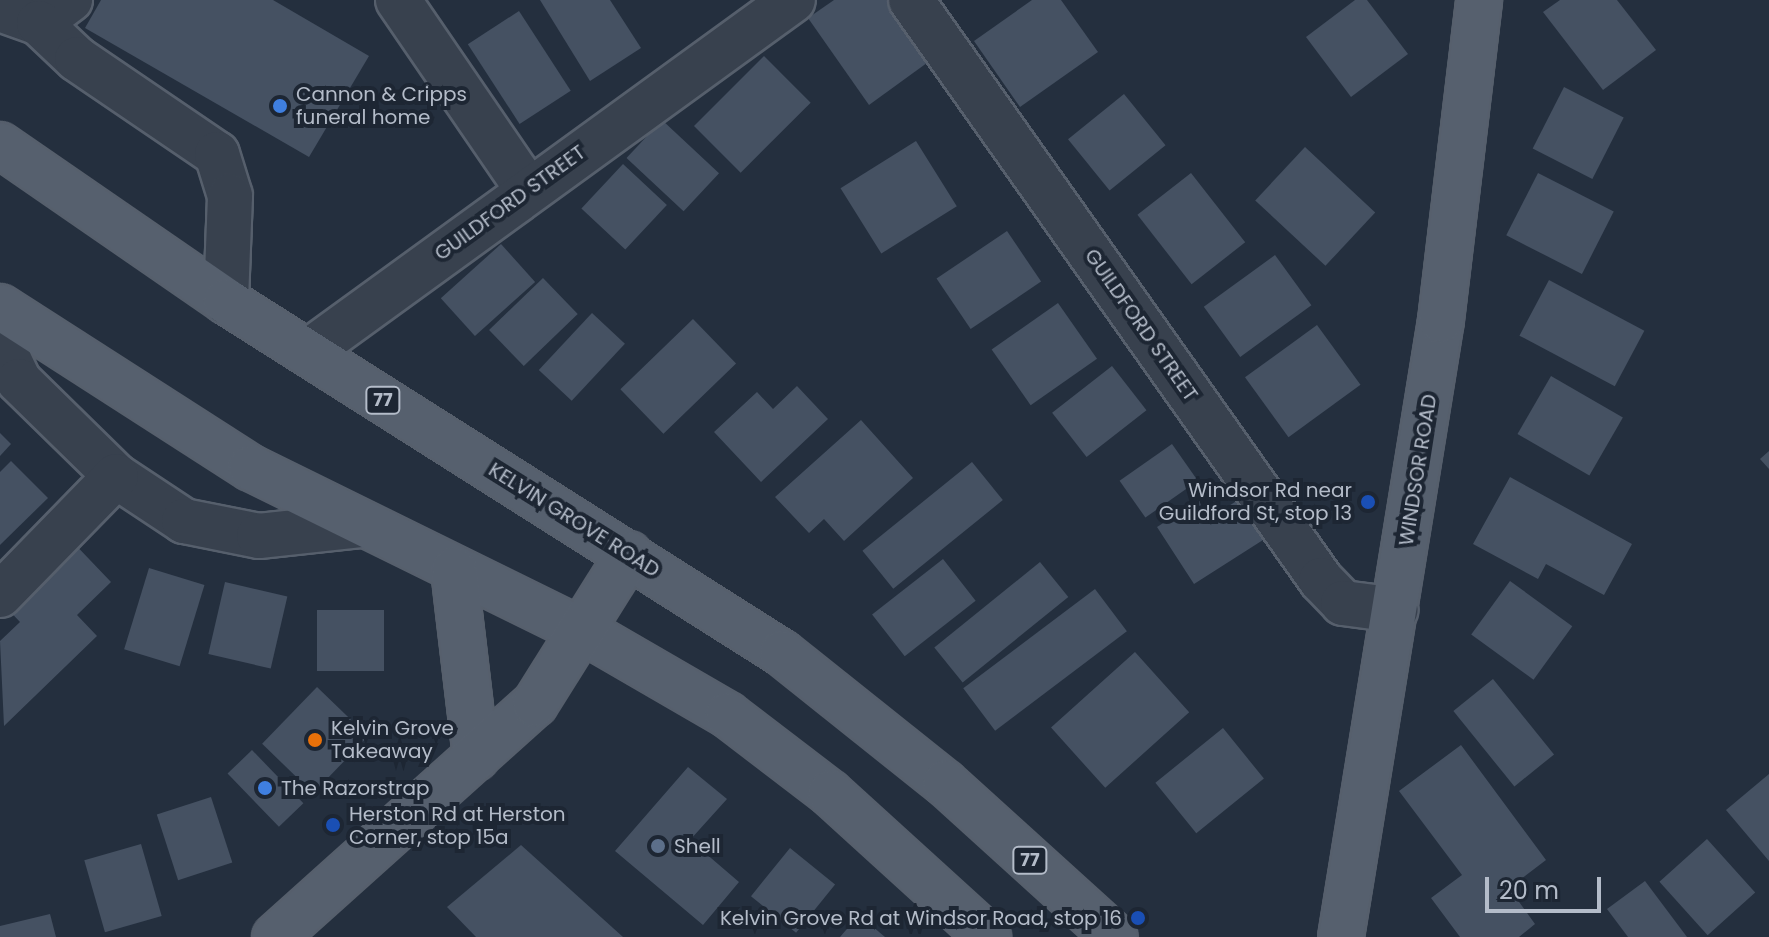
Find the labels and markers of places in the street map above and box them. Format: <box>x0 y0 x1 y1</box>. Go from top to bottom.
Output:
place label: Cannon & Cripps funeral home <box>296 82 467 129</box>
marker: Cannon & Cripps funeral home <box>271 97 289 115</box>
place label: Windsor Rd near Guildford St, stop 13 <box>1159 478 1352 525</box>
marker: Windsor Rd near Guildford St, stop 13 <box>1359 493 1377 511</box>
place label: Kelvin Grove Takeaway <box>331 716 454 763</box>
marker: Kelvin Grove Takeaway <box>306 731 324 749</box>
place label: The Razorstrap <box>281 776 430 800</box>
marker: The Razorstrap <box>256 779 274 797</box>
place label: Herston Rd at Herston Corner, stop 15a <box>349 802 566 849</box>
marker: Herston Rd at Herston Corner, stop 15a <box>324 816 342 834</box>
place label: Shell <box>674 834 721 858</box>
marker: Shell <box>649 837 667 855</box>
place label: Kelvin Grove Rd at Windsor Road, stop 16 <box>720 906 1122 930</box>
marker: Kelvin Grove Rd at Windsor Road, stop 16 <box>1129 909 1147 927</box>

